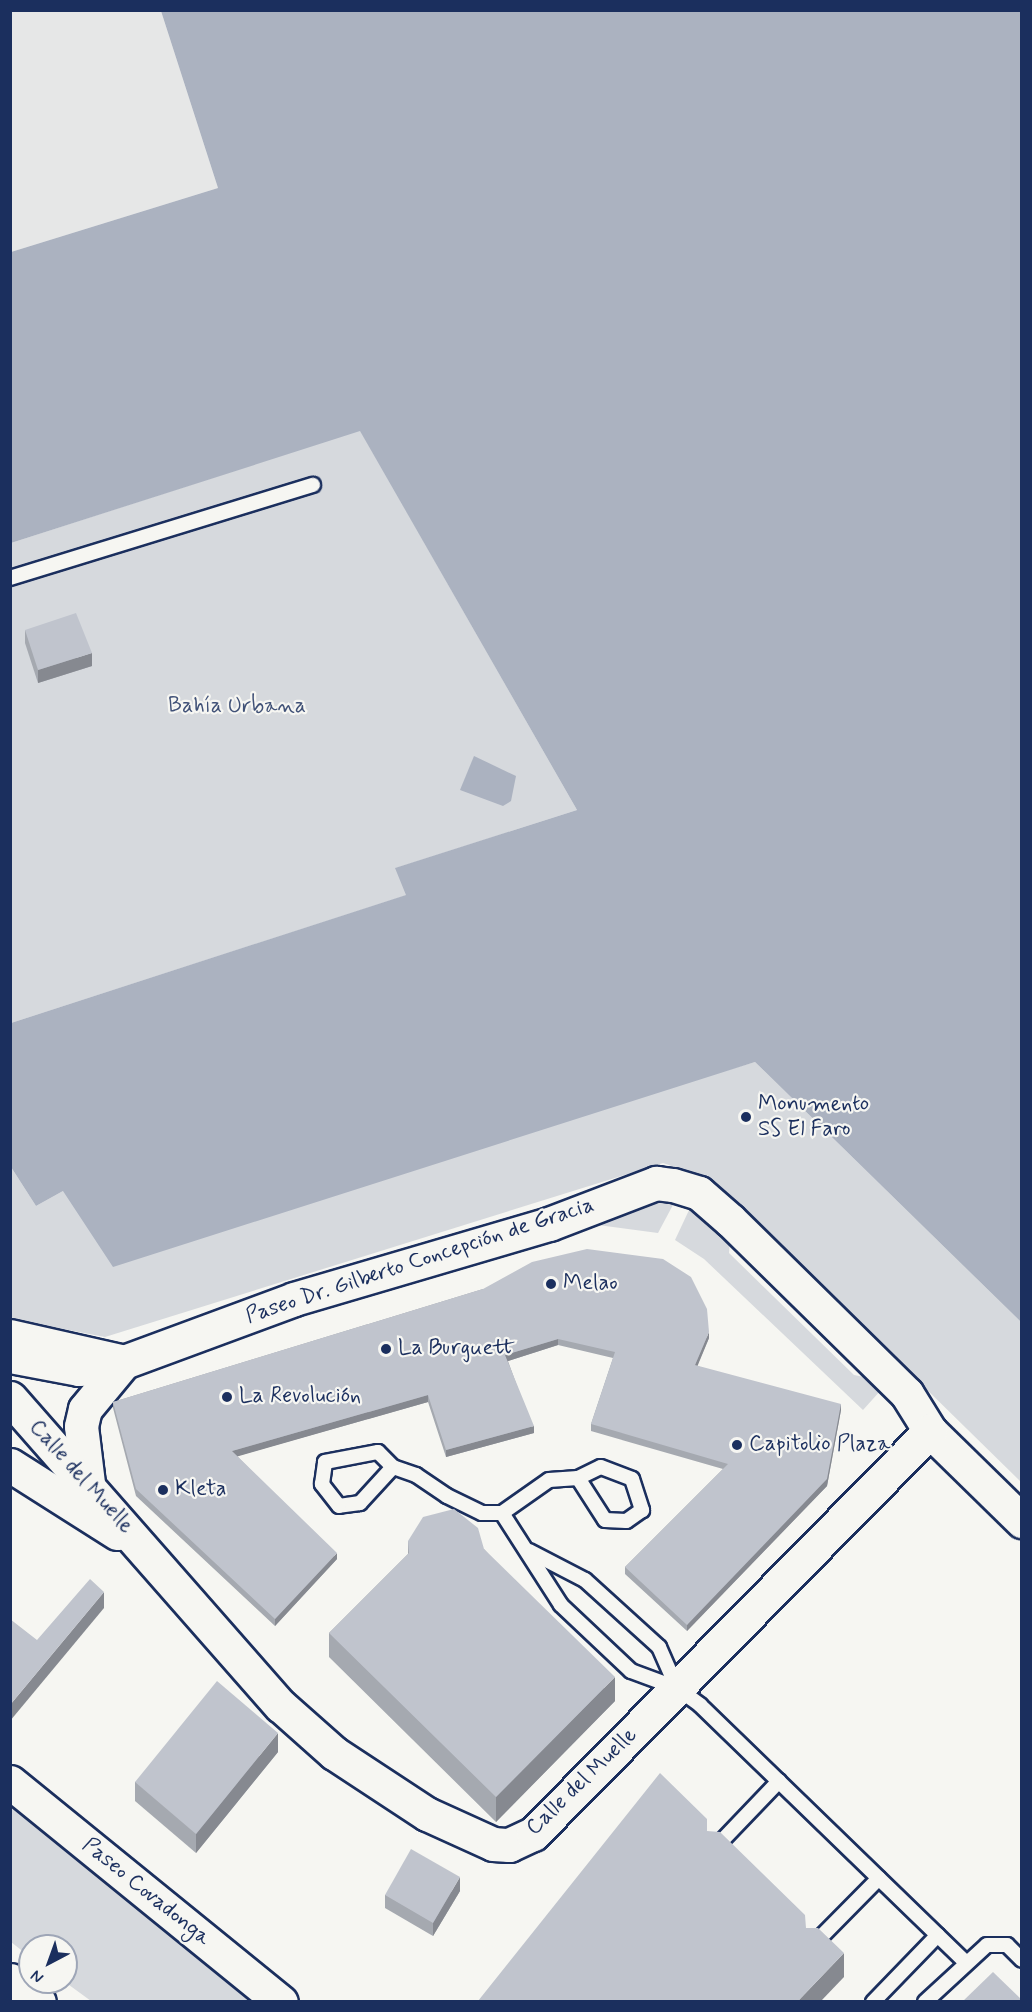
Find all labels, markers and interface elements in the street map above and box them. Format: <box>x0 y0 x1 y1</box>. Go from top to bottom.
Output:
park label: Bahía Urbana <box>168 694 306 720</box>
place label: Monumento SS El Faro <box>758 1091 869 1142</box>
marker: Monumento SS El Faro <box>739 1110 753 1124</box>
street label: Paseo Dr. Gilberto Concepción de Gracia <box>242 1192 598 1330</box>
place label: Melao <box>563 1271 618 1297</box>
marker: Melao <box>544 1277 558 1291</box>
place label: La Burguett <box>398 1336 513 1362</box>
marker: La Burguett <box>379 1342 393 1356</box>
place label: La Revolución <box>239 1384 364 1410</box>
marker: La Revolución <box>220 1390 234 1404</box>
street label: Calle del Muelle <box>23 1414 139 1540</box>
place label: Capitolio Plaza <box>749 1432 888 1458</box>
marker: Capitolio Plaza <box>730 1438 744 1452</box>
place label: Kleta <box>175 1477 227 1503</box>
marker: Kleta <box>156 1483 170 1497</box>
street label: Calle del Muelle <box>521 1722 643 1842</box>
street label: Paseo Covadonga <box>77 1832 215 1952</box>
north arrow <box>18 1934 78 1994</box>
text: N <box>26 1965 48 1988</box>

